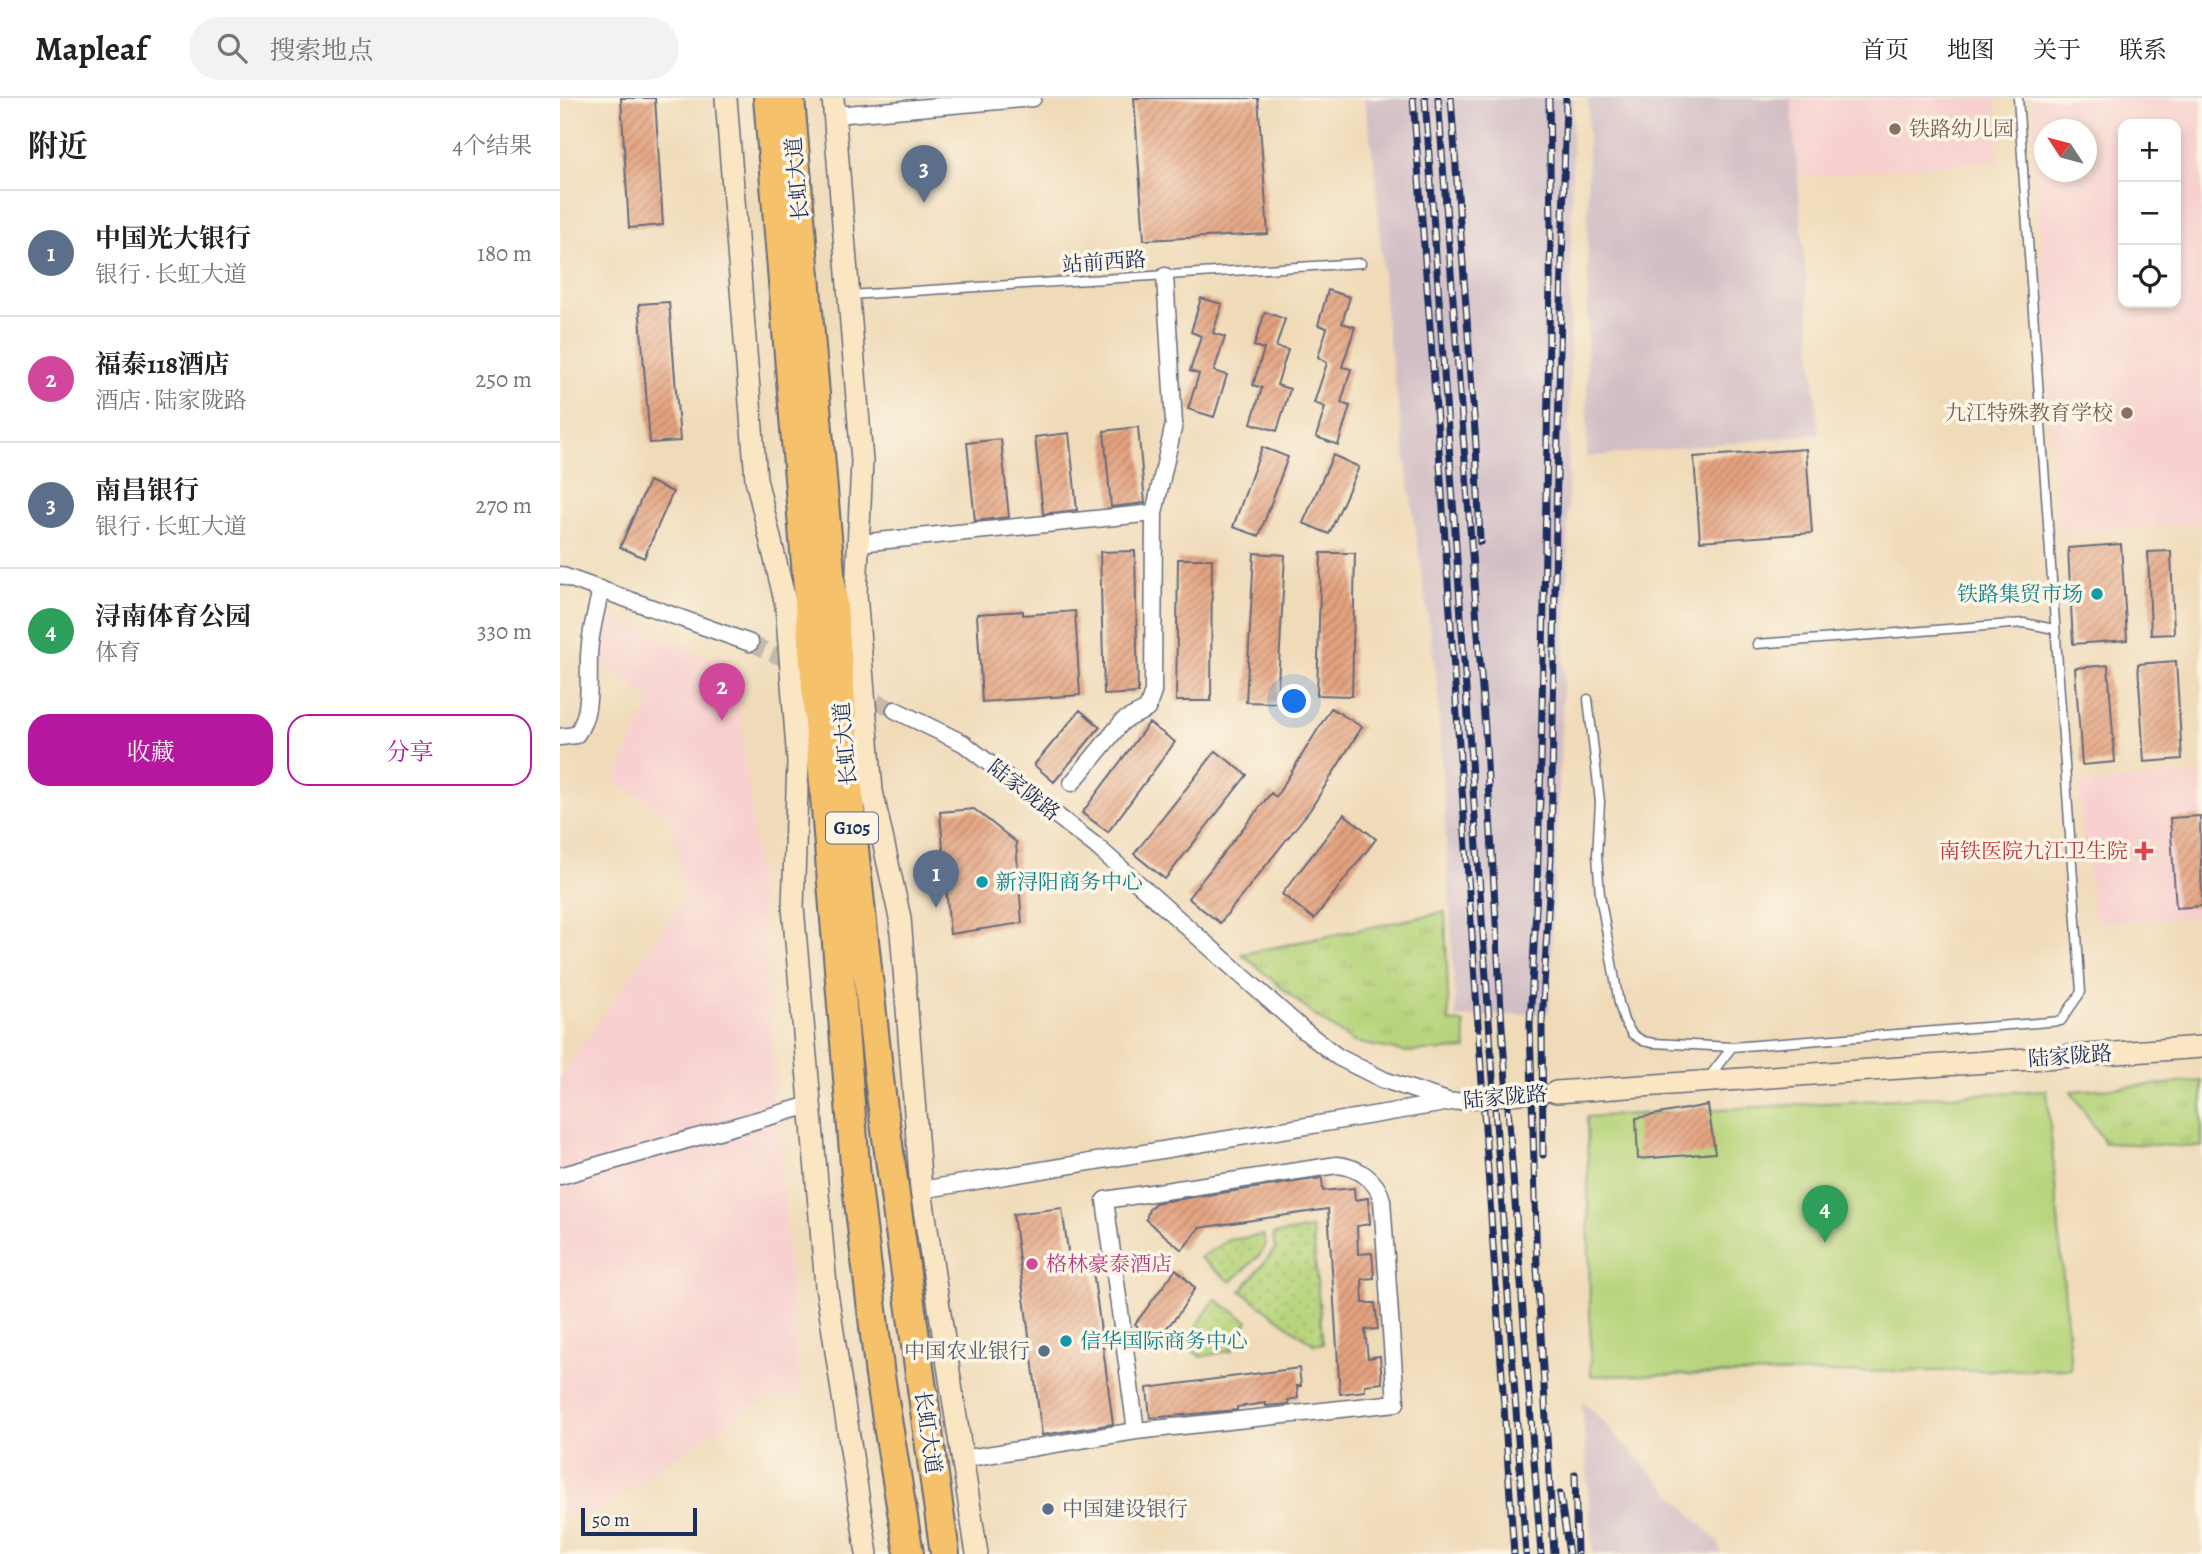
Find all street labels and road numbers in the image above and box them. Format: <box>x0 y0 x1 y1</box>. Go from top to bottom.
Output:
street label: 长虹大道 <box>779 136 815 222</box>
street label: 站前西路 <box>1061 245 1147 279</box>
street label: 长虹大道 <box>827 701 863 787</box>
street label: 陆家陇路 <box>982 753 1066 827</box>
road number: G105 <box>826 813 878 844</box>
street label: 陆家陇路 <box>2027 1039 2113 1073</box>
street label: 陆家陇路 <box>1462 1079 1548 1115</box>
street label: 长虹大道 <box>908 1388 948 1476</box>

